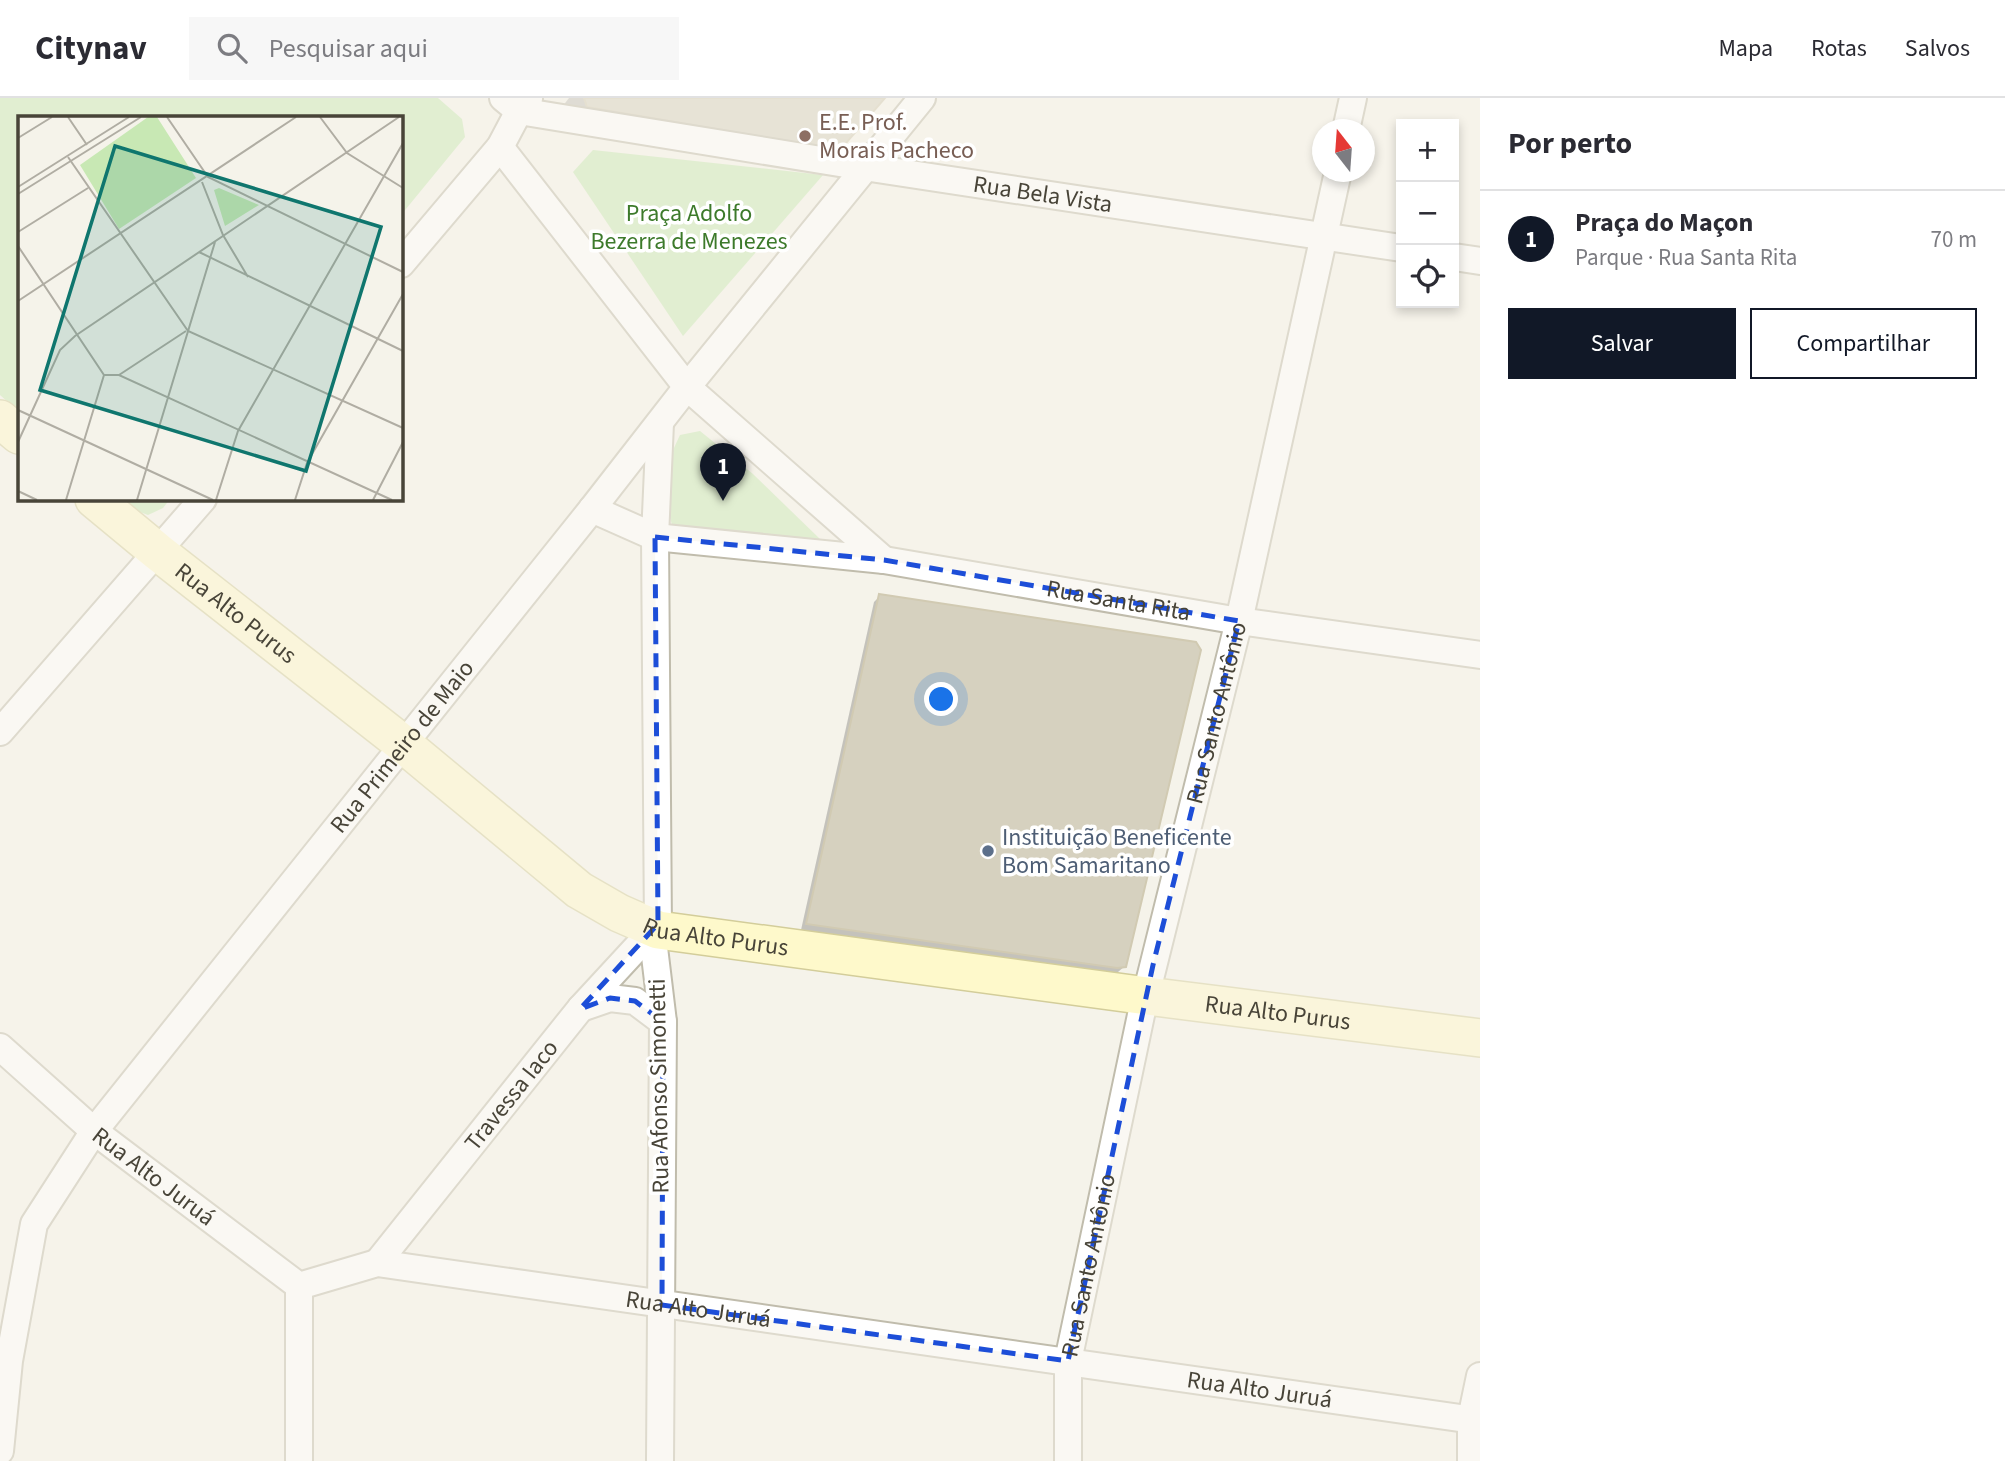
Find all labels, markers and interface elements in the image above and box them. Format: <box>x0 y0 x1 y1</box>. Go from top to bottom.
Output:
search box <box>189 17 679 80</box>
text: Citynav <box>35 25 147 72</box>
icon: search <box>213 29 251 67</box>
text: Pesquisar aqui <box>269 30 428 67</box>
text: Mapa <box>1718 31 1773 66</box>
text: Rotas <box>1811 31 1867 66</box>
text: Salvos <box>1905 31 1970 66</box>
place label: E.E. Prof. Morais Pacheco <box>819 105 974 168</box>
inset map <box>18 116 402 500</box>
north arrow <box>1312 119 1375 182</box>
map controls <box>1396 119 1459 308</box>
button: + <box>1396 119 1459 182</box>
text: Por perto <box>1508 122 1632 165</box>
marker: E.E. Prof. Morais Pacheco <box>797 128 813 144</box>
street label: Rua Bela Vista <box>971 166 1115 222</box>
button: − <box>1396 182 1459 245</box>
park label: Praça Adolfo Bezerra de Menezes <box>590 196 788 259</box>
text: Praça do Maçon <box>1575 204 1753 241</box>
text: 1 <box>1525 223 1537 256</box>
text: 70 m <box>1930 223 1977 256</box>
text: Parque · Rua Santa Rita <box>1575 241 1797 274</box>
button: locate <box>1396 245 1459 308</box>
button: Salvar <box>1508 308 1736 379</box>
button: Compartilhar <box>1750 308 1977 379</box>
pin: 1 <box>700 443 746 501</box>
street label: Rua Alto Purus <box>167 554 304 672</box>
street label: Rua Santa Rita <box>1044 571 1193 630</box>
street label: Rua Santo Antônio <box>1177 618 1256 807</box>
street label: Rua Primeiro de Maio <box>321 652 482 841</box>
your location <box>924 682 958 716</box>
place label: Instituição Beneficente Bom Samaritano <box>1002 820 1232 883</box>
marker: Instituição Beneficente Bom Samaritano <box>980 843 996 859</box>
street label: Rua Alto Purus <box>637 908 791 965</box>
street label: Rua Afonso Simonetti <box>640 978 678 1194</box>
street label: Rua Alto Purus <box>1203 986 1353 1039</box>
street label: Travessa Iaco <box>456 1032 567 1158</box>
street label: Rua Alto Juruá <box>85 1118 223 1234</box>
street label: Rua Santo Antônio <box>1052 1170 1125 1360</box>
street label: Rua Alto Juruá <box>623 1281 773 1337</box>
street label: Rua Alto Juruá <box>1185 1362 1335 1417</box>

